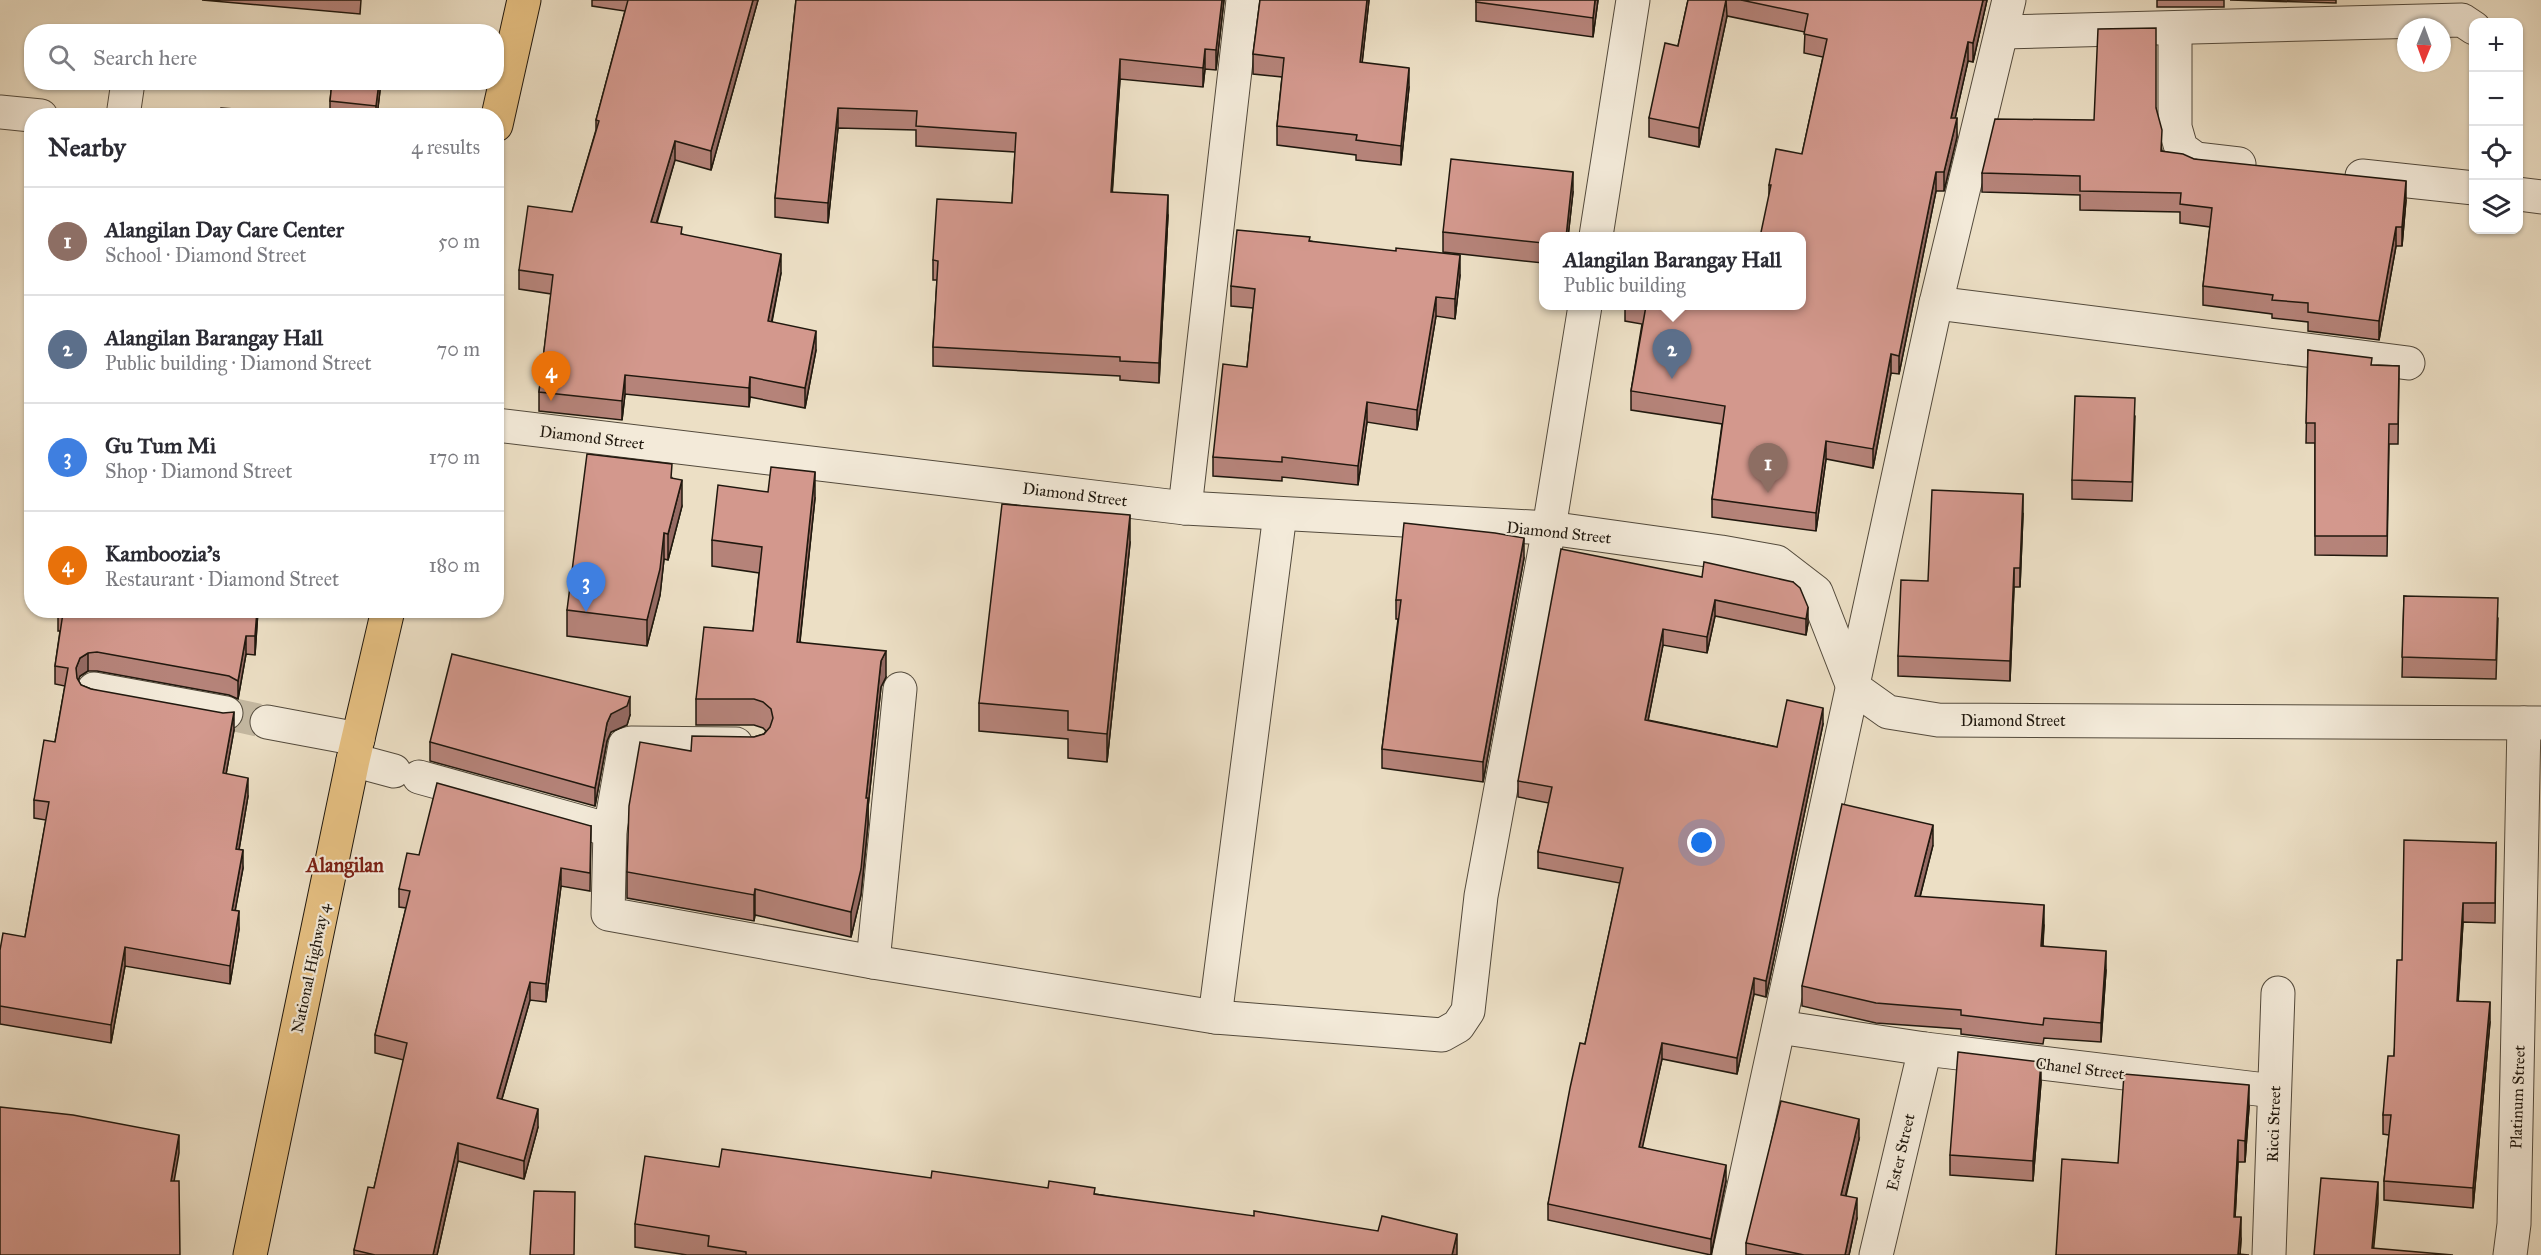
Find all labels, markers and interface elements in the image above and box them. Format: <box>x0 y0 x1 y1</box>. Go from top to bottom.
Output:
north arrow <box>2397 18 2451 72</box>
map controls <box>2469 18 2523 234</box>
button: + <box>2469 18 2523 72</box>
search box <box>24 24 504 90</box>
icon: search <box>45 41 78 74</box>
text: Search here <box>93 44 197 71</box>
button: − <box>2469 72 2523 126</box>
button: locate <box>2469 126 2523 180</box>
text: Nearby <box>48 131 126 163</box>
text: 4 results <box>411 135 480 159</box>
button: layers <box>2469 180 2523 234</box>
text: Alangilan Day Care Center <box>105 216 344 243</box>
text: 1 <box>64 229 71 253</box>
text: 50 m <box>438 229 480 253</box>
popup <box>1539 232 1806 310</box>
text: School · Diamond Street <box>105 243 306 267</box>
text: Alangilan Barangay Hall <box>1564 246 1781 273</box>
text: Public building <box>1564 273 1686 297</box>
text: Alangilan Barangay Hall <box>105 324 323 351</box>
pin: 2 <box>1652 330 1692 379</box>
text: 2 <box>63 337 72 361</box>
text: 70 m <box>437 337 480 361</box>
text: Public building · Diamond Street <box>105 351 372 375</box>
pin: 4 <box>532 352 570 401</box>
street label: Diamond Street <box>539 422 646 453</box>
text: Gu Tum Mi <box>105 432 216 459</box>
pin: 1 <box>1748 444 1788 493</box>
text: 3 <box>64 445 72 469</box>
text: 170 m <box>429 445 480 469</box>
text: Shop · Diamond Street <box>105 459 292 483</box>
street label: Diamond Street <box>1022 479 1129 510</box>
street label: Diamond Street <box>1506 518 1613 547</box>
text: Kamboozia's <box>105 540 220 567</box>
text: 4 <box>62 553 73 577</box>
text: 180 m <box>429 553 480 577</box>
pin: 3 <box>566 562 606 612</box>
text: Restaurant · Diamond Street <box>105 567 339 591</box>
street label: Diamond Street <box>1960 711 2066 730</box>
your location <box>1687 828 1716 857</box>
district label: Alangilan <box>304 853 384 878</box>
street label: National Highway 4 <box>287 900 335 1035</box>
street label: Platinum Street <box>2506 1044 2529 1149</box>
street label: Chanel Street <box>2034 1054 2126 1083</box>
street label: Ricci Street <box>2263 1085 2284 1163</box>
street label: Ester Street <box>1882 1111 1919 1193</box>

